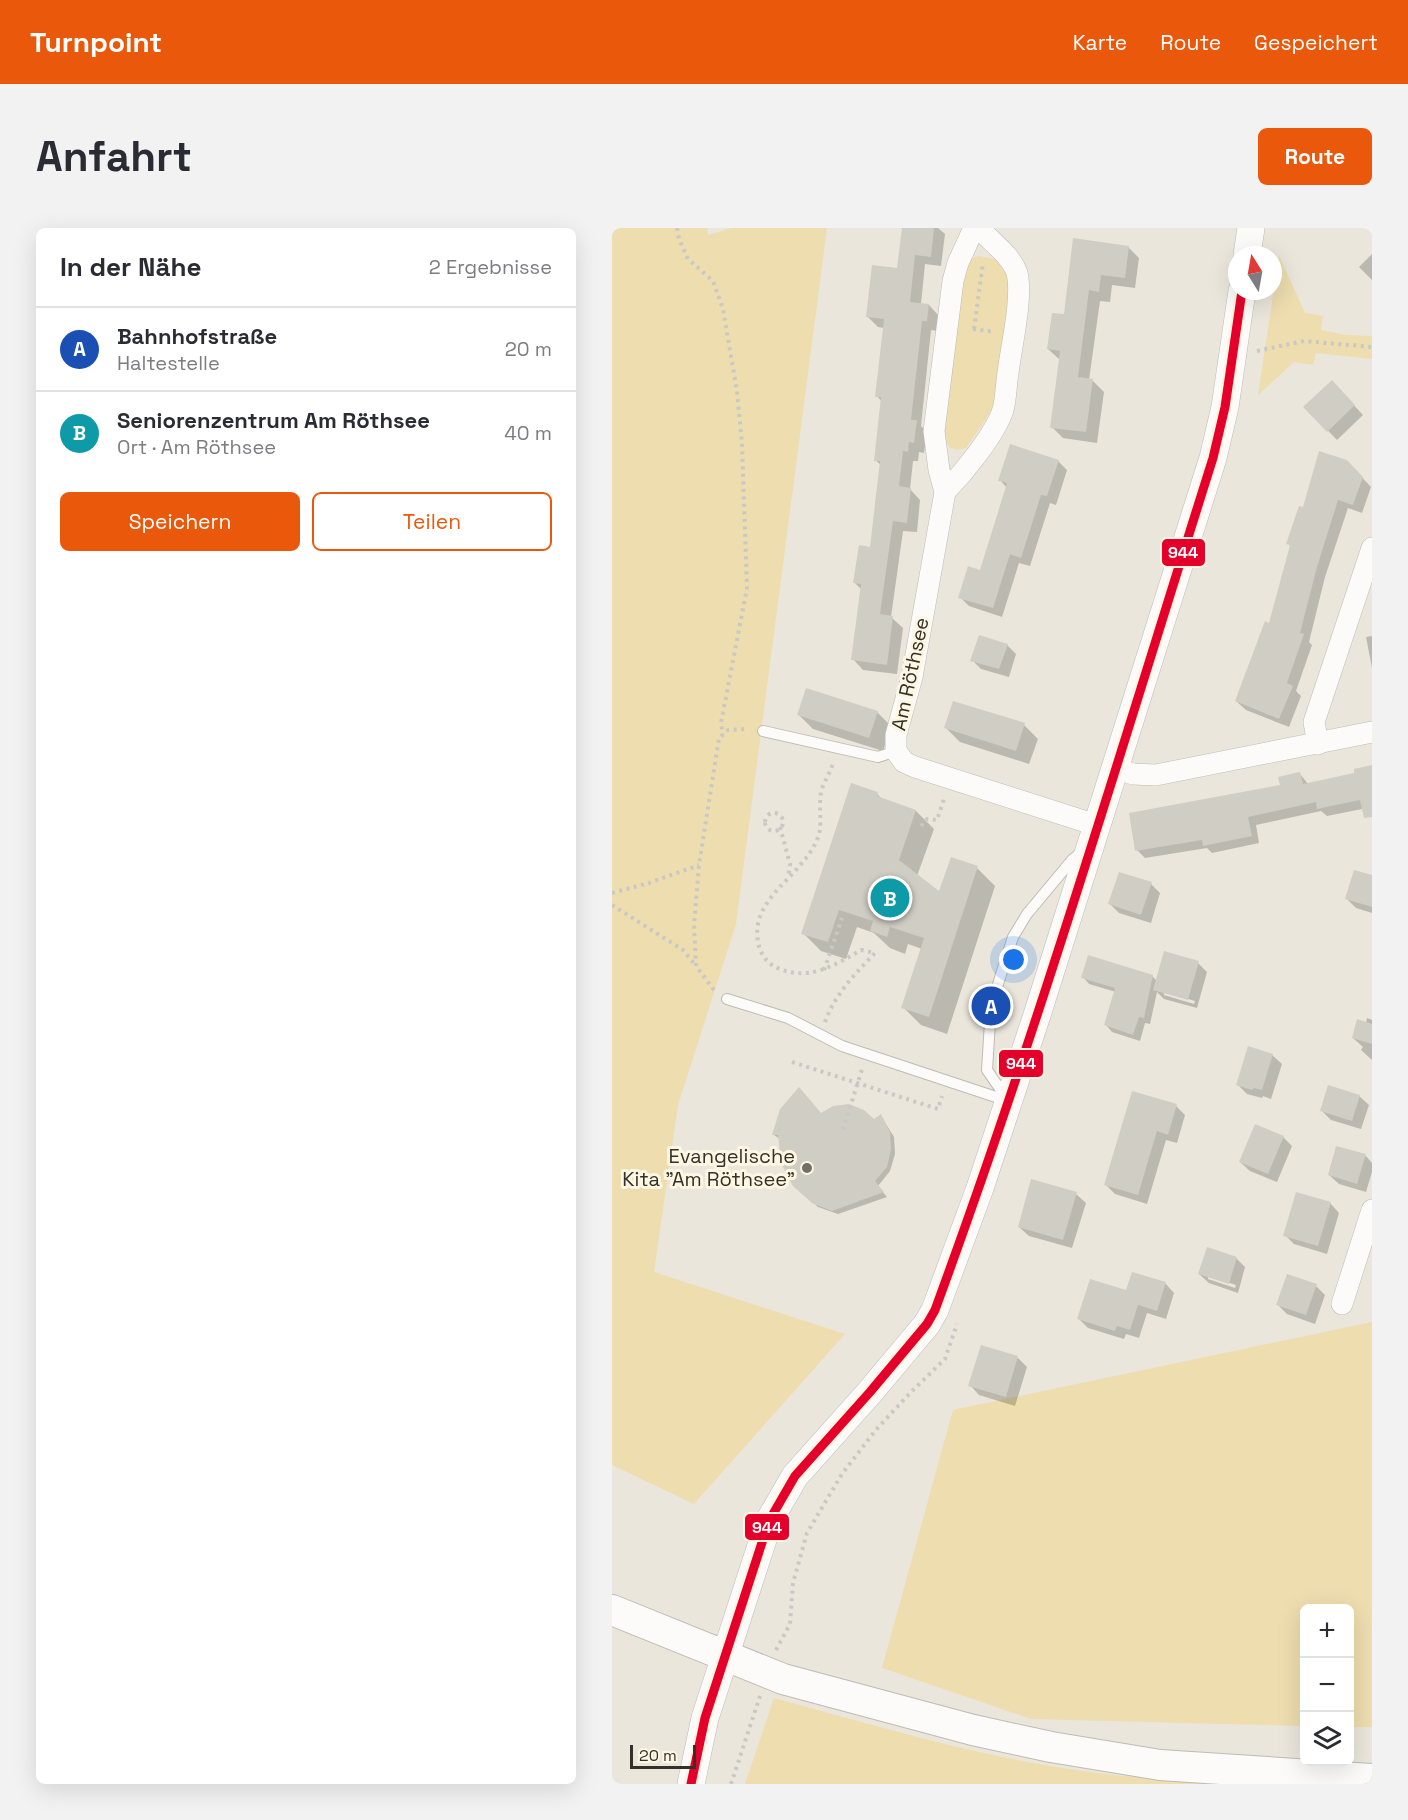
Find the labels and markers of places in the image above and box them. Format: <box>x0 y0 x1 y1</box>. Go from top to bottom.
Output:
pin: B <box>870 876 910 920</box>
pin: A <box>972 984 1010 1028</box>
place label: Evangelische Kita "Am Röthsee" <box>622 1143 795 1192</box>
marker: Evangelische Kita "Am Röthsee" <box>800 1161 814 1175</box>

